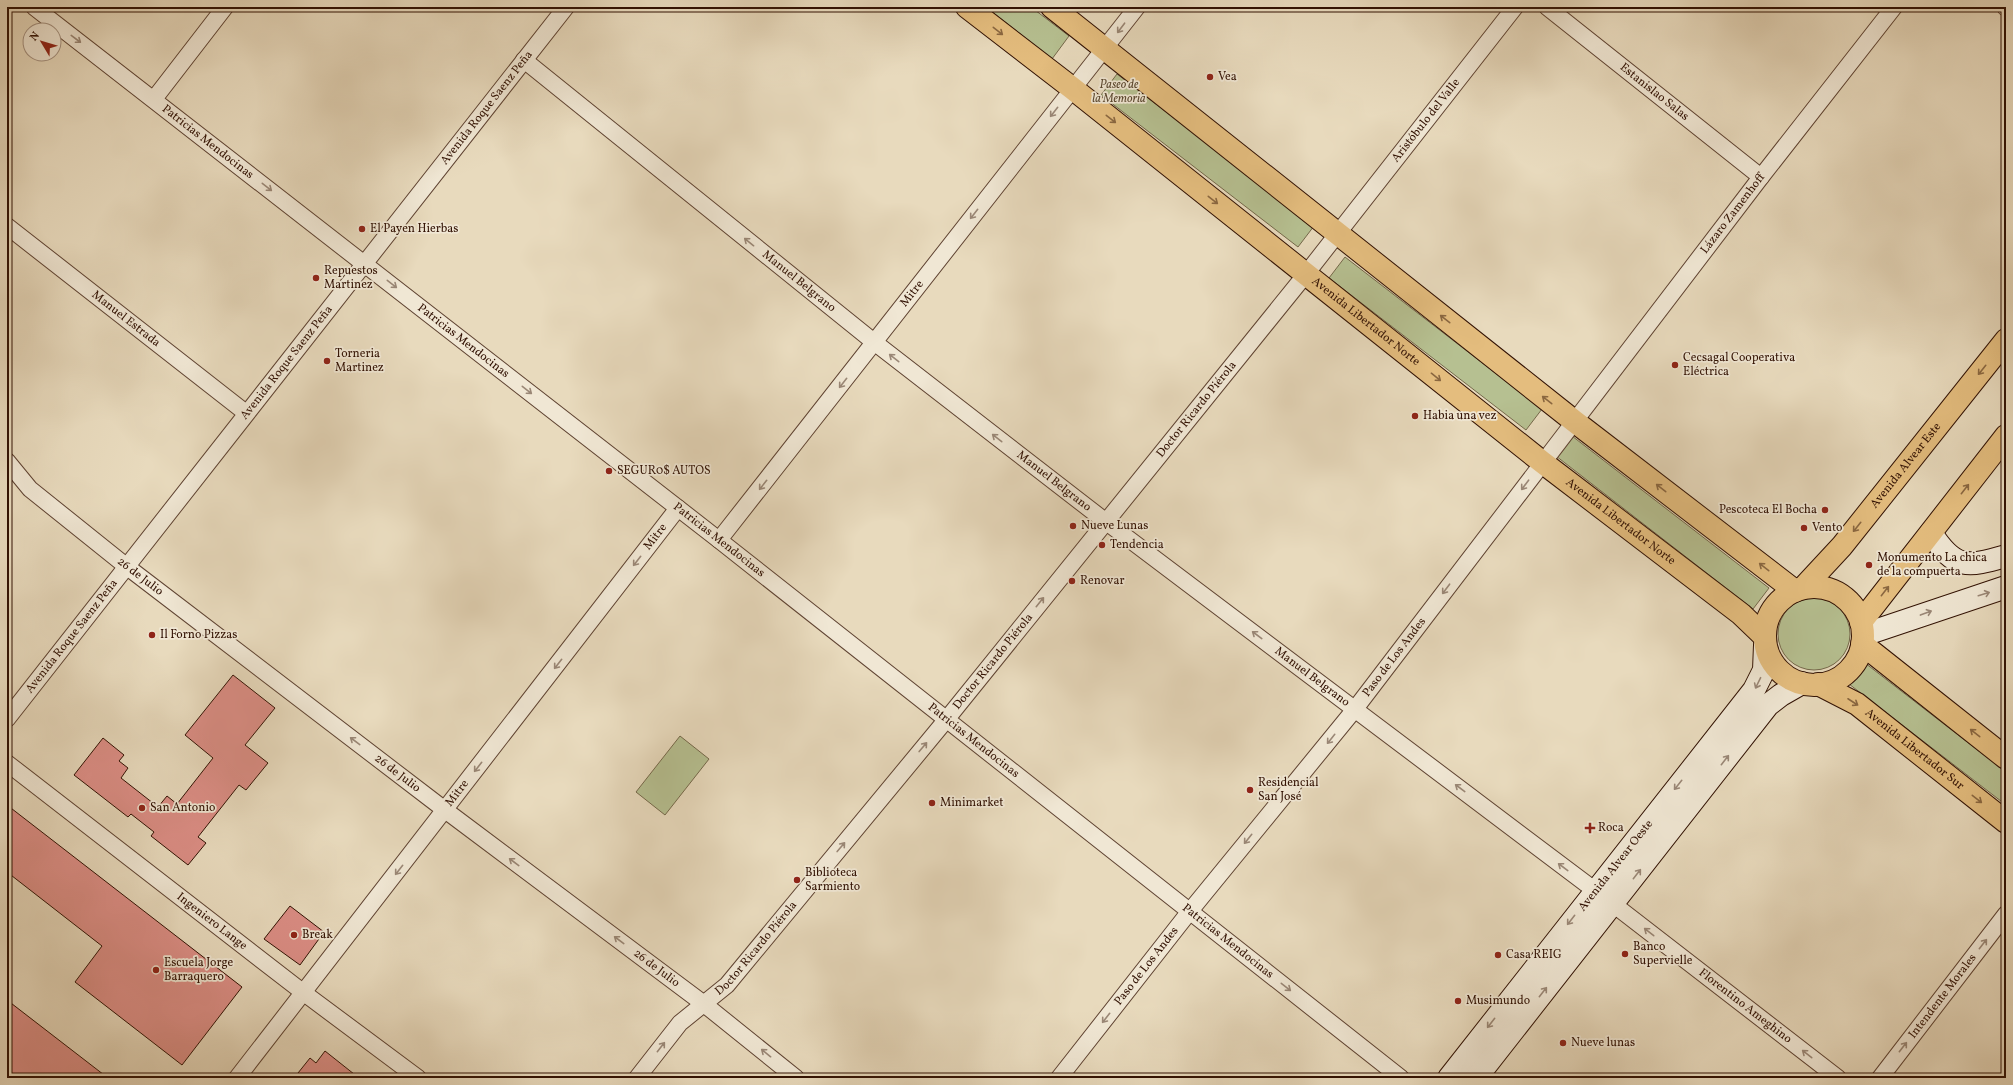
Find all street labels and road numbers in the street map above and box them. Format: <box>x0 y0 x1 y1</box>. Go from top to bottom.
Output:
street label: Avenida Roque Saenz Peña <box>437 47 537 168</box>
street label: Estanislao Salas <box>1616 60 1692 125</box>
street label: Aristóbulo del Valle <box>1388 75 1464 166</box>
street label: Patricias Mendocinas <box>158 101 257 183</box>
street label: Lázaro Zamenhoff <box>1697 170 1769 257</box>
street label: Manuel Belgrano <box>759 247 839 316</box>
street label: Avenida Libertador Norte <box>1308 274 1423 370</box>
street label: Mitre <box>897 277 928 310</box>
street label: Manuel Estrada <box>88 287 164 351</box>
street label: Patricias Mendocinas <box>414 300 513 382</box>
street label: Avenida Roque Saenz Peña <box>237 302 337 423</box>
street label: Doctor Ricardo Piérola <box>1153 358 1240 461</box>
street label: Avenida Alvear Este <box>1867 419 1945 512</box>
street label: Manuel Belgrano <box>1013 447 1094 515</box>
street label: Avenida Libertador Norte <box>1562 475 1679 569</box>
street label: Patricias Mendocinas <box>670 499 768 581</box>
street label: Mitre <box>640 520 671 554</box>
street label: 26 de Julio <box>114 554 166 600</box>
street label: Avenida Roque Saenz Peña <box>22 576 122 697</box>
street label: Doctor Ricardo Piérola <box>949 610 1037 713</box>
street label: Paso de Los Andes <box>1359 614 1430 700</box>
street label: Manuel Belgrano <box>1271 644 1353 711</box>
street label: Patricias Mendocinas <box>924 700 1023 782</box>
street label: Avenida Libertador Sur <box>1861 705 1967 794</box>
street label: 26 de Julio <box>371 751 424 796</box>
street label: Mitre <box>442 776 473 810</box>
street label: Avenida Alvear Oeste <box>1575 816 1657 915</box>
street label: Ingeniero Lange <box>173 889 251 954</box>
street label: Doctor Ricardo Piérola <box>712 898 801 999</box>
street label: Patricias Mendocinas <box>1179 900 1277 982</box>
street label: Paso de Los Andes <box>1111 924 1182 1009</box>
street label: 26 de Julio <box>630 946 683 991</box>
street label: Intendente Morales <box>1905 951 1980 1042</box>
street label: Florentino Ameghino <box>1695 965 1795 1047</box>

